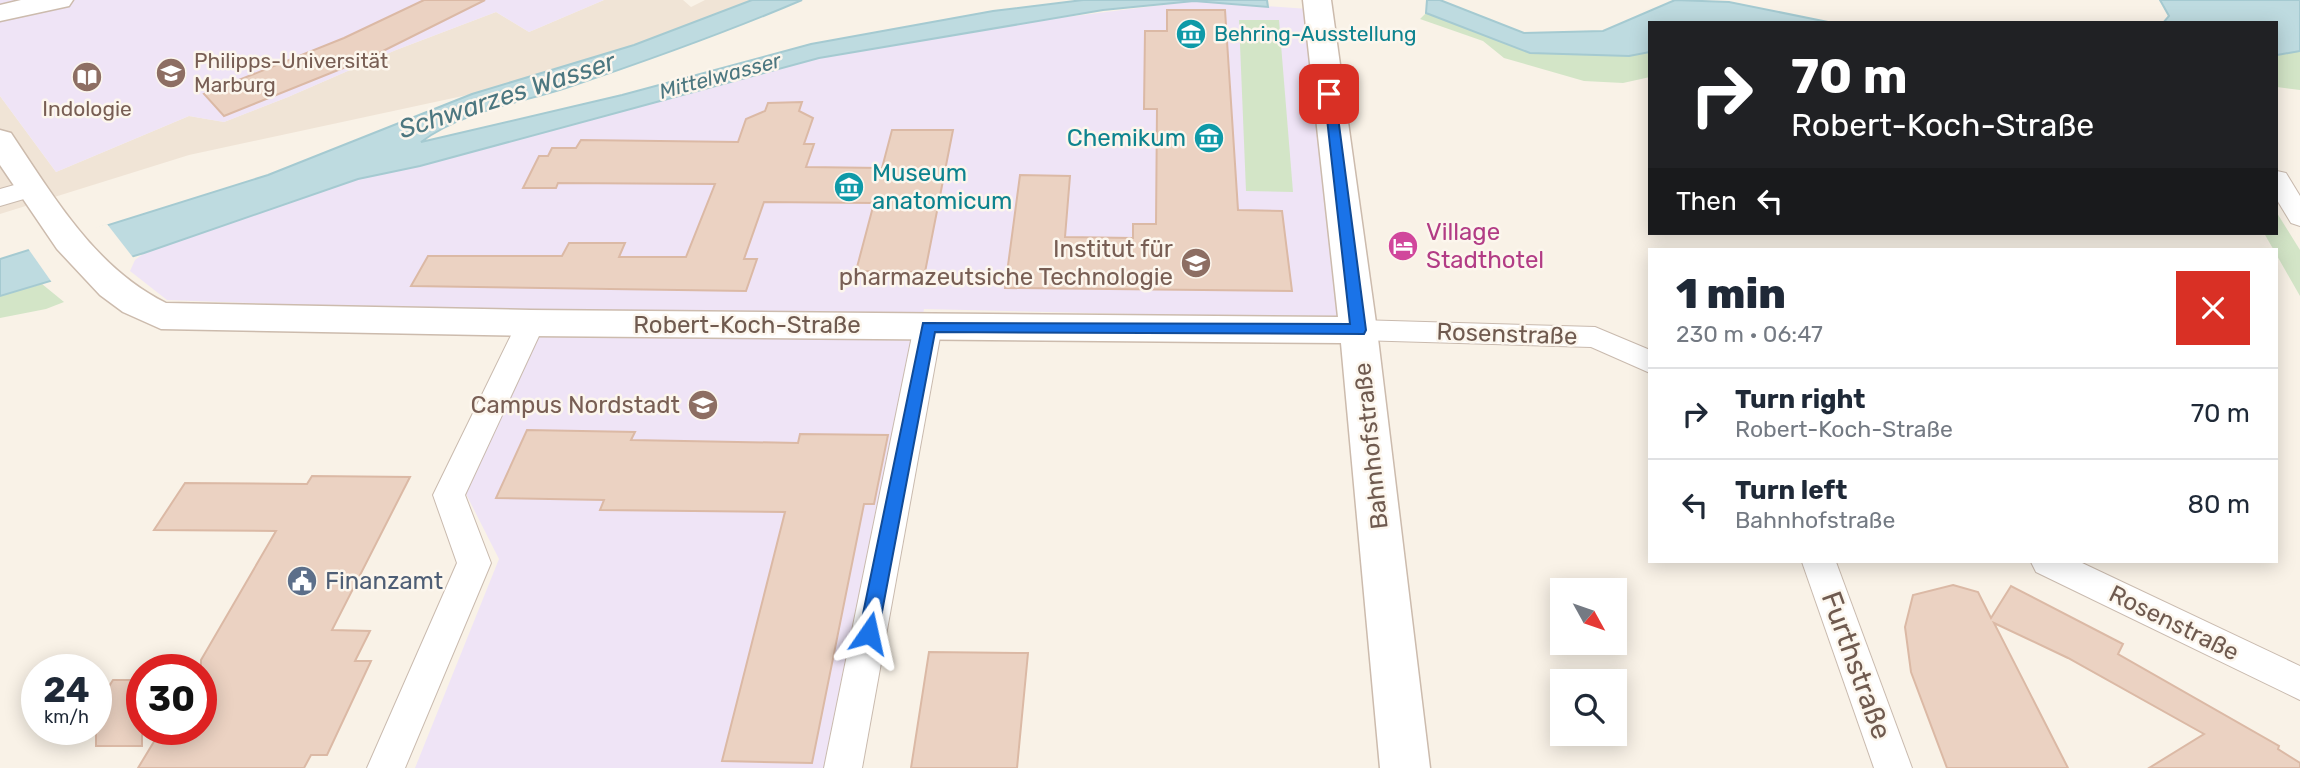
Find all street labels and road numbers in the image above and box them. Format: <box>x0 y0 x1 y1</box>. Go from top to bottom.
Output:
street label: Robert-Koch-Straße <box>633 311 861 339</box>
street label: Rosenstraße <box>1436 318 1578 350</box>
street label: Bahnhofstraße <box>1348 361 1394 531</box>
street label: Rosenstraße <box>2105 580 2243 666</box>
street label: Furthstraße <box>1815 587 1899 744</box>

